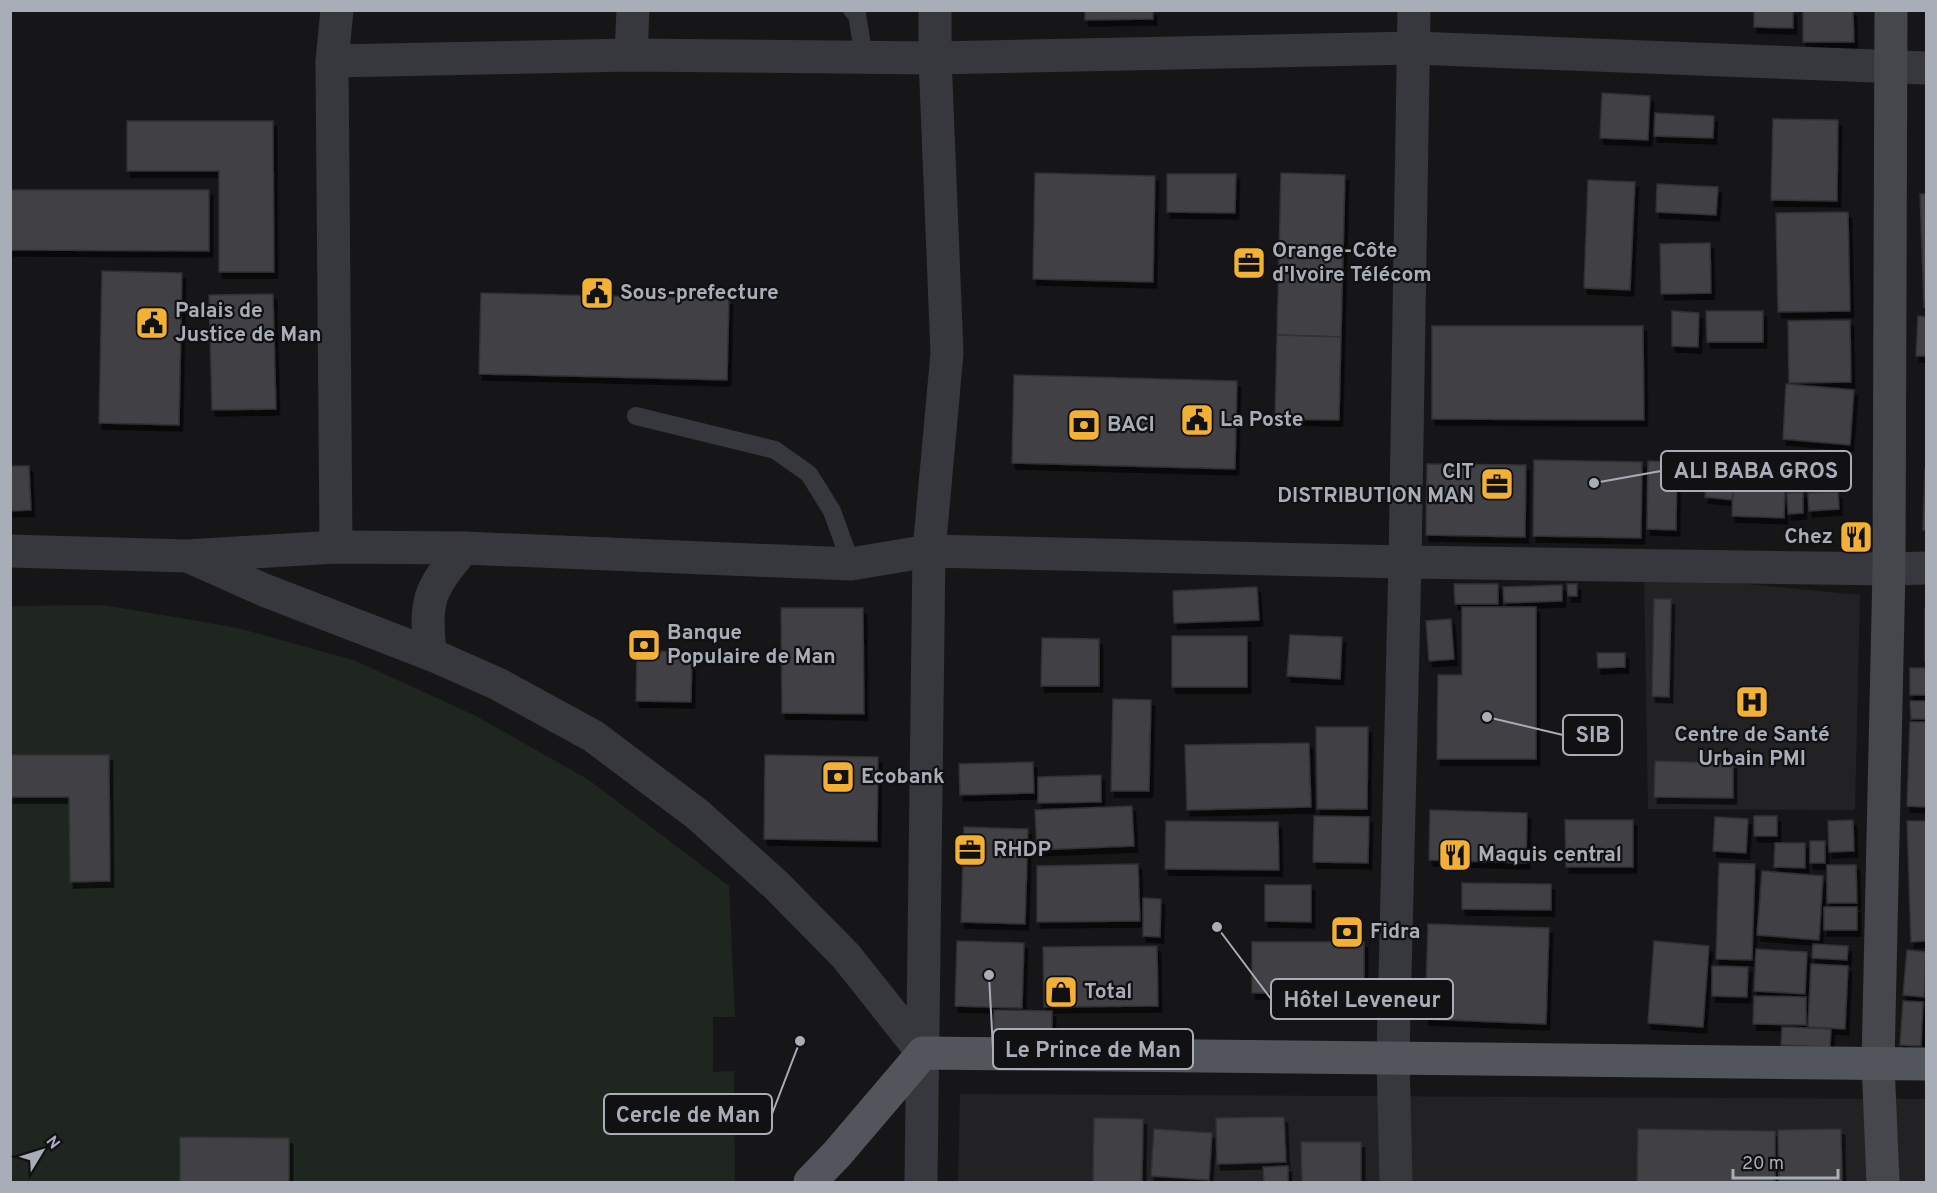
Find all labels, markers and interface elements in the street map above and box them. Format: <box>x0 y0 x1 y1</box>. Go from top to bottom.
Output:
place label: Orange-Côte d'Ivoire Télécom <box>1272 238 1432 289</box>
office icon: Orange-Côte d'Ivoire Télécom <box>1231 245 1267 281</box>
public building icon: Sous-prefecture <box>579 275 615 311</box>
place label: Sous-prefecture <box>620 280 779 307</box>
place label: Palais de Justice de Man <box>175 298 322 349</box>
public building icon: Palais de Justice de Man <box>134 305 170 341</box>
public building icon: La Poste <box>1179 402 1215 438</box>
bank icon: BACI <box>1066 407 1102 443</box>
place label: La Poste <box>1220 407 1304 434</box>
place label: BACI <box>1107 412 1155 439</box>
callout: ALI BABA GROS <box>1661 451 1851 491</box>
place label: CIT DISTRIBUTION MAN <box>1277 459 1474 510</box>
text: ALI BABA GROS <box>1674 459 1838 486</box>
office icon: CIT DISTRIBUTION MAN <box>1479 466 1515 502</box>
restaurant icon: Chez <box>1838 519 1874 555</box>
place label: Chez <box>1784 524 1833 551</box>
place label: Banque Populaire de Man <box>667 620 836 671</box>
bank icon: Banque Populaire de Man <box>626 627 662 663</box>
hospital icon: Centre de Santé Urbain PMI <box>1734 684 1770 720</box>
callout: SIB <box>1563 715 1622 755</box>
place label: Centre de Santé Urbain PMI <box>1674 722 1830 773</box>
text: SIB <box>1575 723 1611 750</box>
bank icon: Ecobank <box>820 759 856 795</box>
place label: Ecobank <box>861 764 945 791</box>
office icon: RHDP <box>952 832 988 868</box>
place label: RHDP <box>993 837 1051 864</box>
restaurant icon: Maquis central <box>1437 837 1473 873</box>
place label: Maquis central <box>1478 842 1622 869</box>
bank icon: Fidra <box>1329 914 1365 950</box>
place label: Fidra <box>1370 919 1420 946</box>
shop icon: Total <box>1043 974 1079 1010</box>
place label: Total <box>1084 979 1132 1006</box>
callout: Hôtel Leveneur <box>1271 979 1453 1019</box>
text: Hôtel Leveneur <box>1283 988 1441 1015</box>
callout: Le Prince de Man <box>993 1029 1193 1069</box>
text: Le Prince de Man <box>1005 1038 1181 1065</box>
callout: Cercle de Man <box>604 1094 772 1134</box>
text: Cercle de Man <box>616 1103 760 1130</box>
north arrow <box>12 1121 72 1181</box>
text: N <box>41 1132 64 1154</box>
scale bar <box>1733 1142 1838 1180</box>
text: 20 m <box>1742 1153 1784 1176</box>

